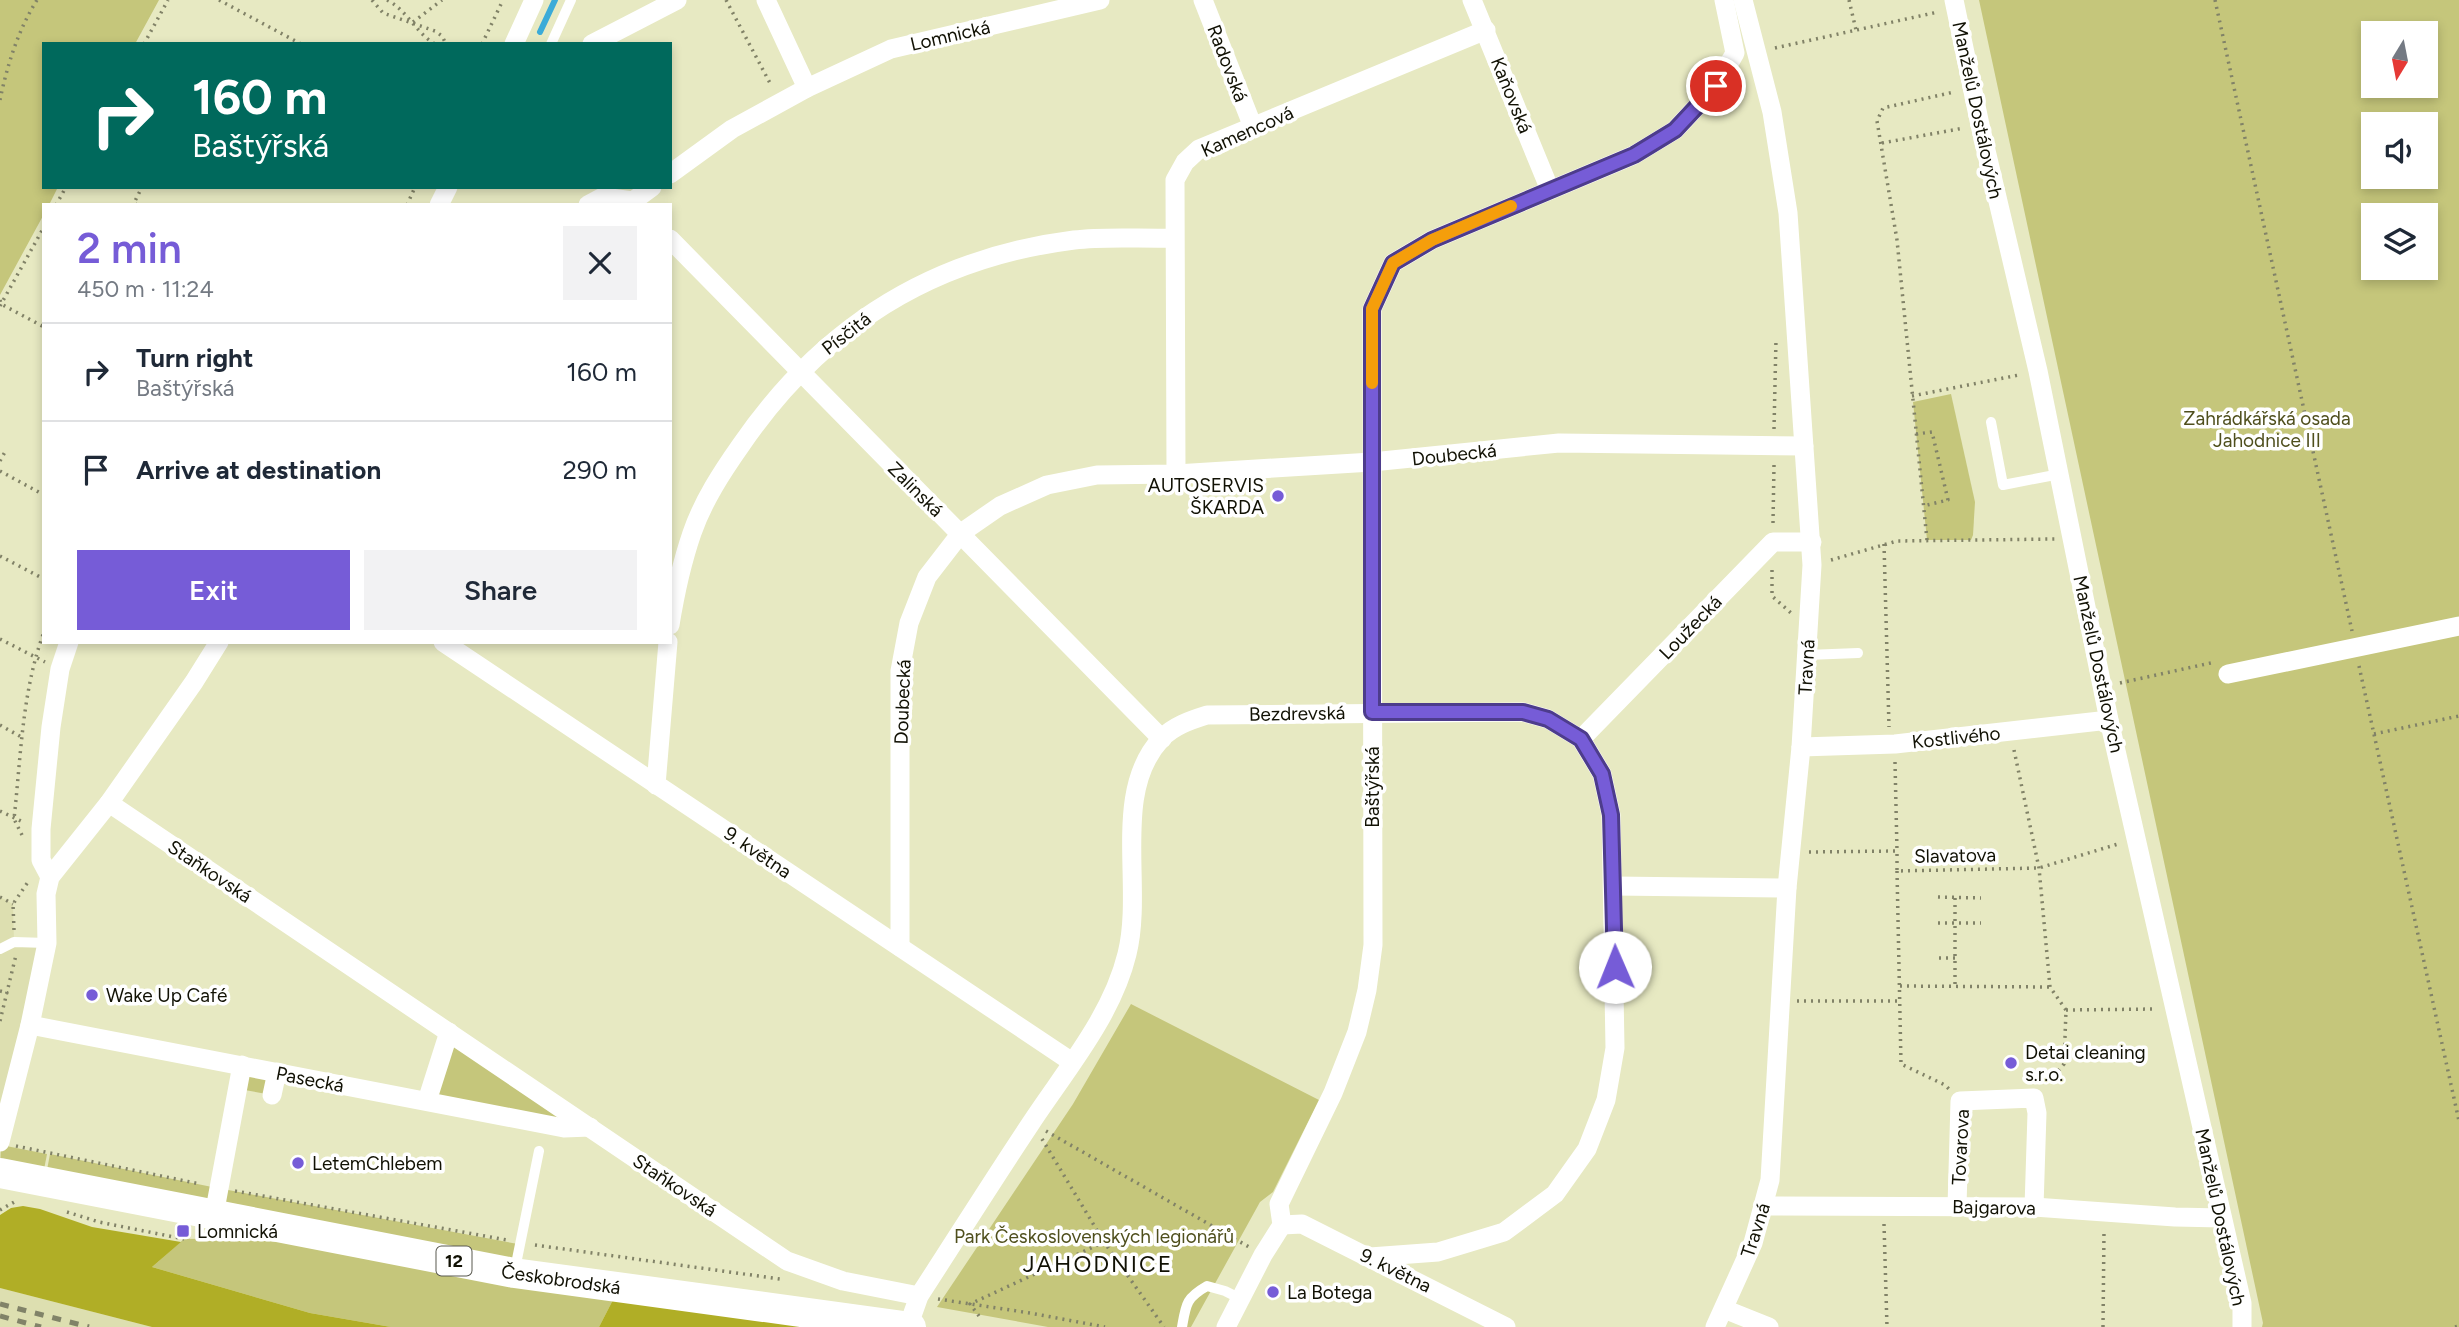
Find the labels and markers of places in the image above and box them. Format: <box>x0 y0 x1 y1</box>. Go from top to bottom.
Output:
pin <box>1686 56 1746 116</box>
place label: AUTOSERVIS ŠKARDA <box>1148 474 1264 519</box>
marker: AUTOSERVIS ŠKARDA <box>1270 488 1286 504</box>
place label: Wake Up Café <box>106 984 227 1007</box>
marker: Wake Up Café <box>84 987 100 1003</box>
place label: Detai cleaning s.r.o. <box>2025 1041 2146 1086</box>
marker: Detai cleaning s.r.o. <box>2003 1055 2019 1071</box>
place label: LetemChlebem <box>312 1152 442 1175</box>
marker: LetemChlebem <box>290 1155 306 1171</box>
place label: Lomnická <box>197 1220 278 1243</box>
marker: Lomnická <box>175 1223 191 1239</box>
place label: La Botega <box>1287 1281 1372 1304</box>
marker: La Botega <box>1265 1284 1281 1300</box>

